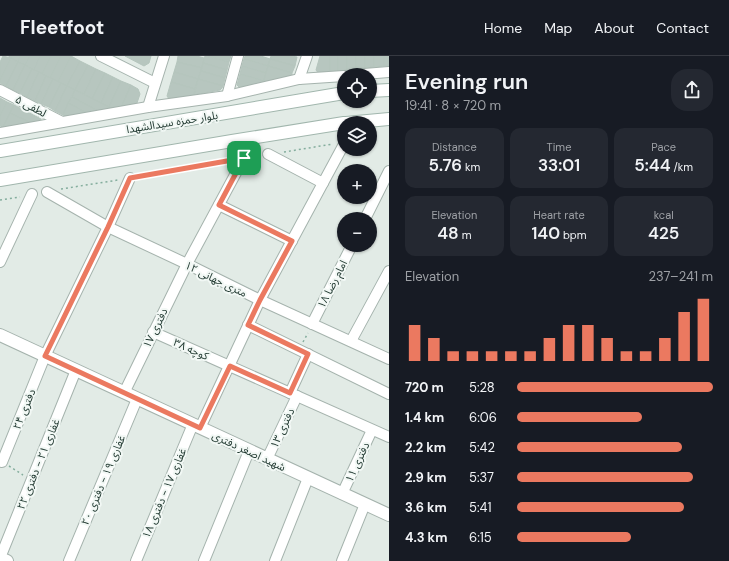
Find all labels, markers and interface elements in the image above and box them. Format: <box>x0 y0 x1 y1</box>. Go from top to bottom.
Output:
text: Fleetfoot <box>20 15 104 40</box>
text: Home <box>484 19 522 37</box>
text: Map <box>544 19 572 37</box>
text: About <box>594 19 634 37</box>
text: Contact <box>656 19 709 37</box>
text: Evening run <box>405 67 528 96</box>
map controls <box>337 68 377 252</box>
button: locate <box>337 68 377 108</box>
button: share <box>671 69 713 111</box>
street label: لطفی ۵ <box>13 92 49 120</box>
text: 19:41 · 8 × 720 m <box>405 97 501 114</box>
street label: بلوار حمزه سیدالشهدا <box>125 108 219 136</box>
button: layers <box>337 116 377 156</box>
text: Distance <box>432 140 477 154</box>
text: Time <box>547 140 571 154</box>
text: Pace <box>651 140 676 154</box>
pin <box>227 141 261 175</box>
icon: arrive <box>233 147 255 169</box>
text: 5.76 <box>428 154 462 176</box>
text: 33:01 <box>538 154 580 176</box>
text: 5:44 <box>634 154 670 176</box>
text: km <box>462 160 480 174</box>
text: /km <box>670 160 693 174</box>
button: + <box>337 164 377 204</box>
text: Elevation <box>431 208 477 222</box>
text: Heart rate <box>533 208 585 222</box>
text: kcal <box>654 208 674 222</box>
button: − <box>337 212 377 252</box>
text: 48 <box>437 222 459 244</box>
text: 140 <box>531 222 560 244</box>
text: 425 <box>648 222 679 244</box>
text: m <box>459 228 471 242</box>
text: bpm <box>560 228 587 242</box>
street label: ۱۲ متری جهانی <box>183 258 250 300</box>
street label: امام رضا ۱۸ <box>314 258 351 311</box>
text: Elevation <box>405 268 459 285</box>
text: 237–241 m <box>649 268 713 285</box>
street label: دفتری ۱۷ <box>139 306 171 350</box>
street label: کوچه ۳۸ <box>171 335 211 364</box>
text: 720 m <box>405 379 444 396</box>
text: 5:28 <box>469 379 495 396</box>
street label: دفتری ۲۴ <box>10 387 38 431</box>
street label: دفتری ۱۳ <box>267 406 297 450</box>
text: 1.4 km <box>405 409 444 426</box>
text: 6:06 <box>469 409 497 426</box>
street label: غفاری ۲۱ - دفتری ۲۲ <box>13 416 63 511</box>
street label: شهید اصغر دفتری <box>210 428 288 474</box>
street label: غفاری ۱۹ - دفتری ۲۰ <box>78 432 128 527</box>
text: 2.2 km <box>405 439 446 456</box>
text: 5:42 <box>469 439 495 456</box>
street label: دفتری ۱۱ <box>342 440 372 484</box>
street label: غفاری ۱۷ - دفتری ۱۸ <box>139 445 189 540</box>
text: 2.9 km <box>405 469 446 486</box>
text: 5:37 <box>469 469 494 486</box>
text: 3.6 km <box>405 499 447 516</box>
text: 5:41 <box>469 499 492 516</box>
text: 4.3 km <box>405 529 447 546</box>
text: 6:15 <box>469 529 492 546</box>

